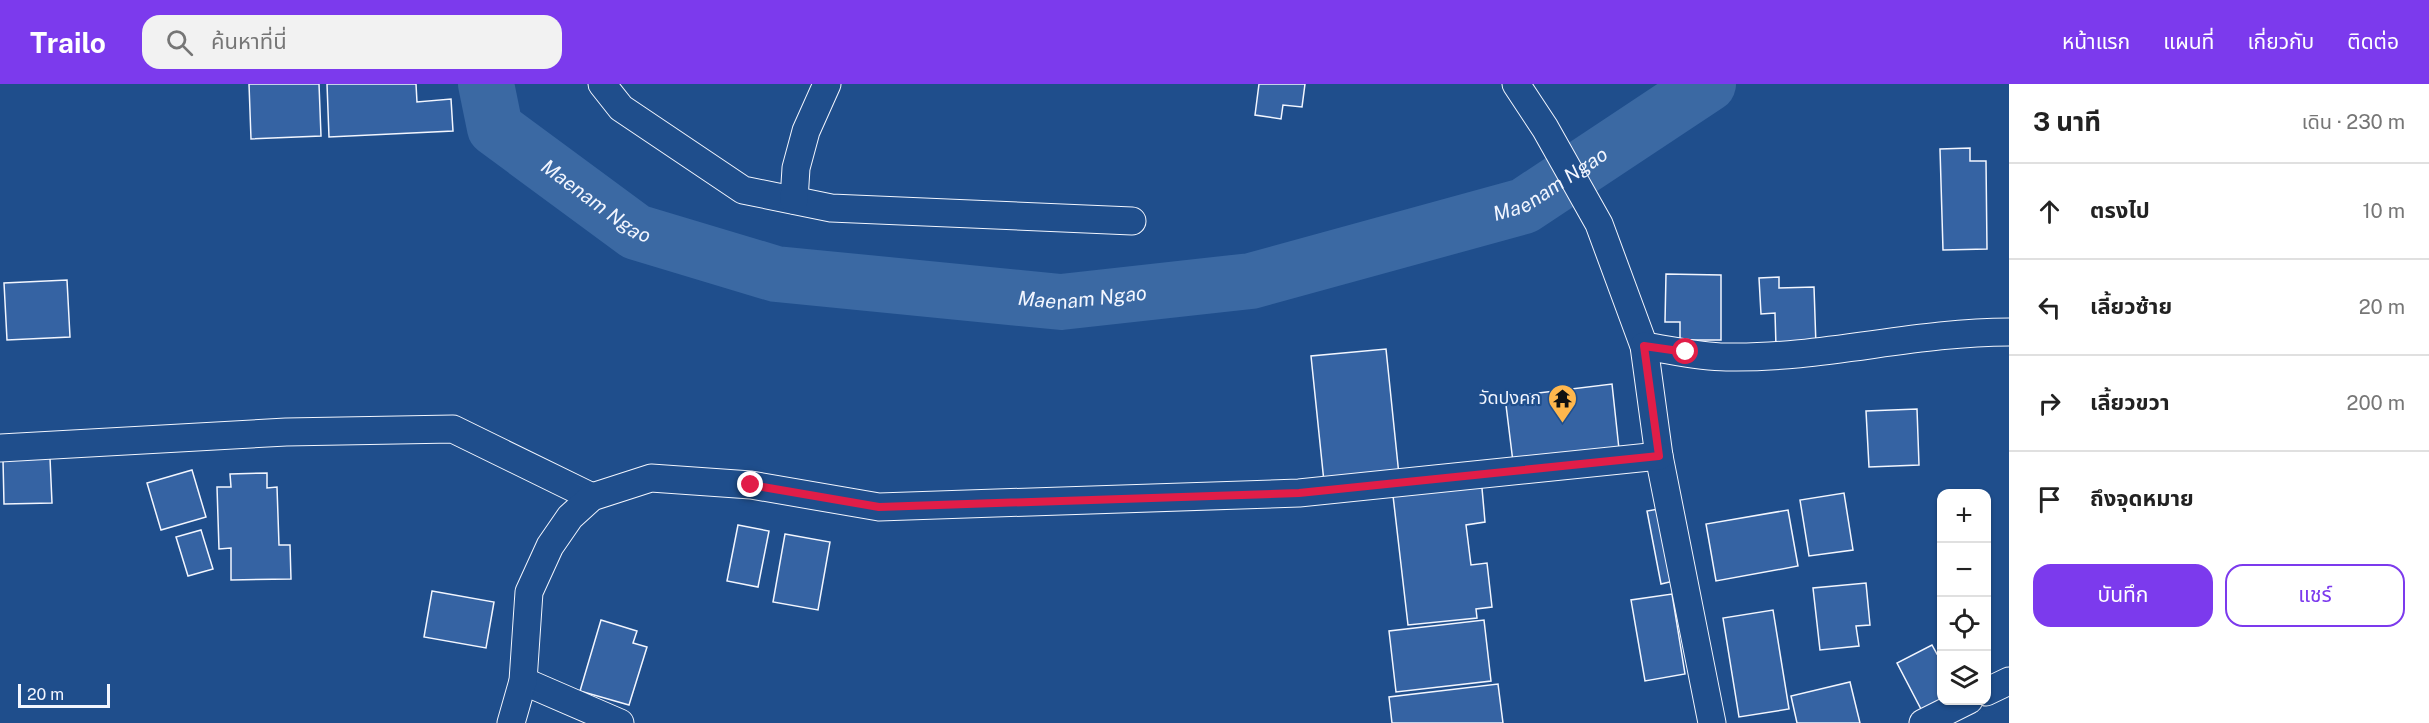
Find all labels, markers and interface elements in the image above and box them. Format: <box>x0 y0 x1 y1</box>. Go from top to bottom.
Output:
search box <box>142 15 562 69</box>
text: Trailo <box>30 26 106 59</box>
icon: search <box>163 26 196 59</box>
text: ค้นหาที่นี่ <box>211 28 287 54</box>
text: หน้าแรก <box>2062 29 2130 54</box>
text: แผนที่ <box>2163 29 2214 54</box>
text: เกี่ยวกับ <box>2247 29 2314 54</box>
text: ติดต่อ <box>2347 29 2399 54</box>
text: 3 นาที <box>2033 106 2101 137</box>
text: เดิน · 230 m <box>2302 110 2405 134</box>
water label: Maenam Ngao <box>1490 142 1612 226</box>
water label: Maenam Ngao <box>536 154 654 248</box>
icon: ahead <box>2033 195 2066 228</box>
text: ตรงไป <box>2090 197 2150 223</box>
text: 10 m <box>2362 199 2405 223</box>
water label: Maenam Ngao <box>1017 281 1148 314</box>
icon: left <box>2033 291 2066 324</box>
text: เลี้ยวซ้าย <box>2090 293 2172 319</box>
text: 20 m <box>2359 295 2405 319</box>
route start <box>1672 338 1698 364</box>
temple icon: วัดปงคก <box>1546 382 1578 424</box>
place label: วัดปงคก <box>1479 387 1541 408</box>
icon: right <box>2033 387 2066 420</box>
text: เลี้ยวขวา <box>2090 389 2170 415</box>
text: 200 m <box>2347 391 2405 415</box>
route end <box>737 471 763 497</box>
icon: arrive <box>2033 483 2066 516</box>
text: ถึงจุดหมาย <box>2090 485 2194 511</box>
map controls <box>1937 489 1991 705</box>
button: + <box>1937 489 1991 543</box>
button: − <box>1937 543 1991 597</box>
button: บันทึก <box>2033 564 2213 627</box>
button: แชร์ <box>2225 564 2405 627</box>
button: locate <box>1937 597 1991 651</box>
button: layers <box>1937 651 1991 705</box>
scale bar <box>18 681 110 708</box>
text: 20 m <box>27 685 64 704</box>

